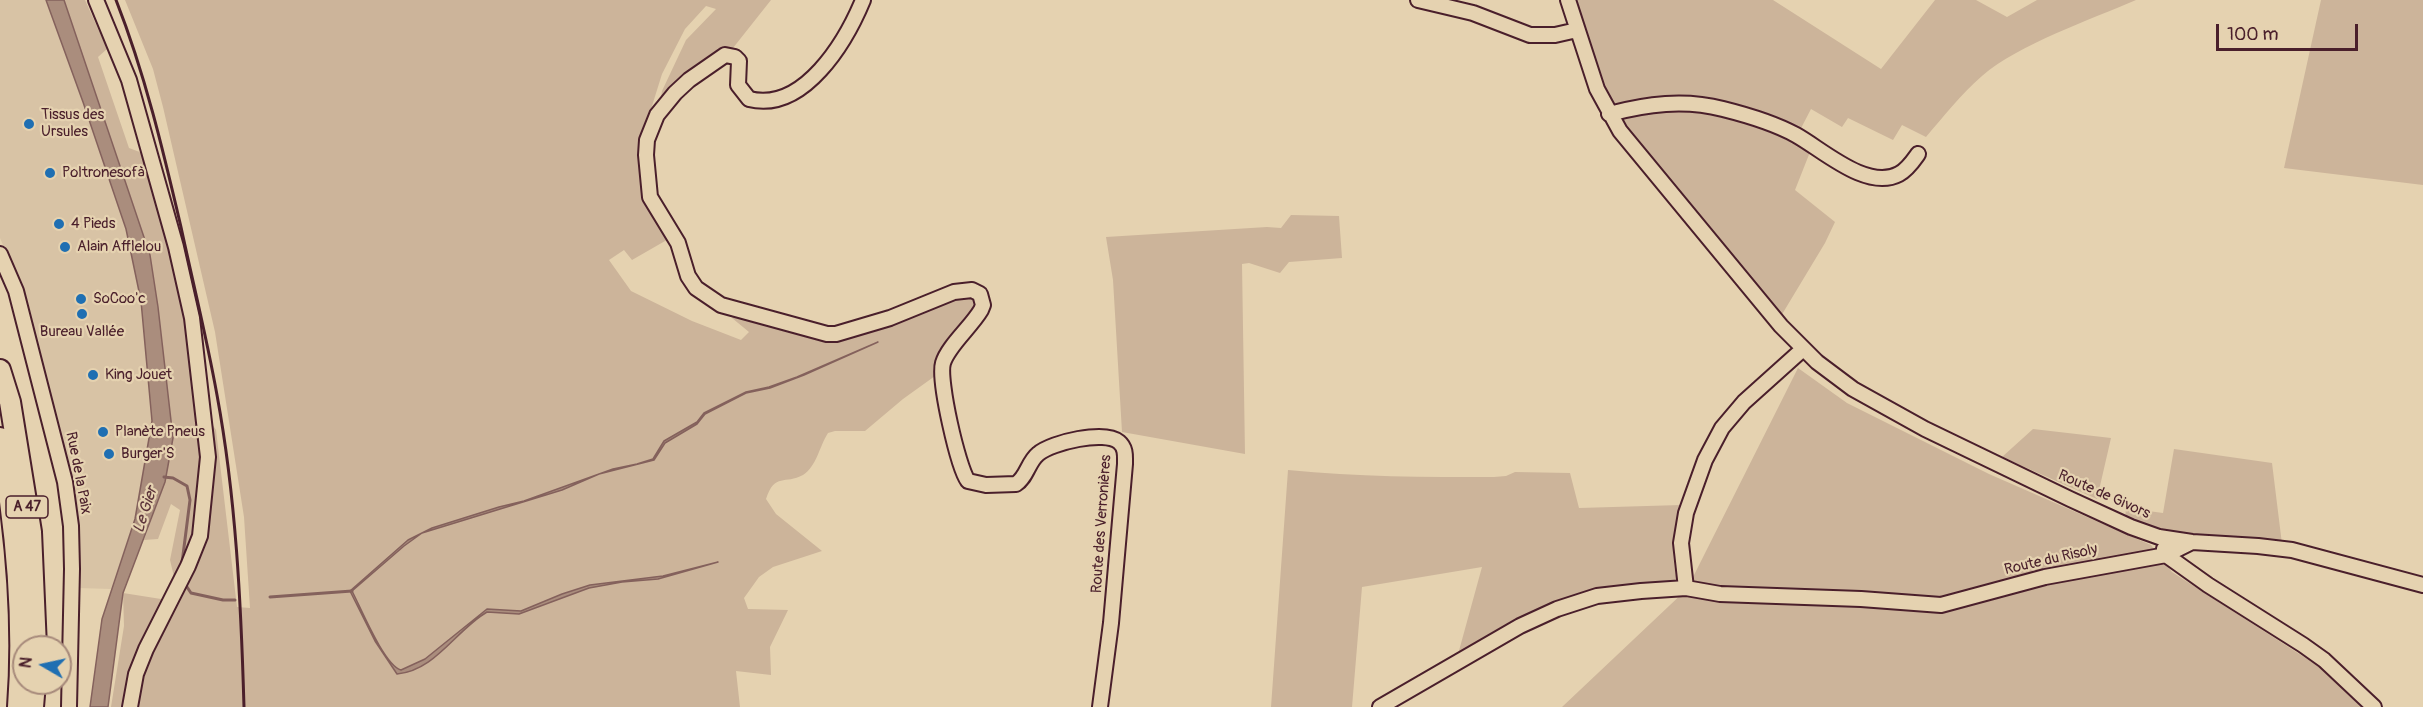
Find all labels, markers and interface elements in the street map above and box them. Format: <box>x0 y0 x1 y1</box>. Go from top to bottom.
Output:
scale bar <box>2219 12 2362 50</box>
text: 100 m <box>2227 23 2279 46</box>
place label: Tissus des Ursules <box>41 106 104 141</box>
marker: Tissus des Ursules <box>22 117 36 131</box>
place label: Poltronesofà <box>62 164 144 182</box>
marker: Poltronesofà <box>43 166 57 180</box>
place label: 4 Pieds <box>71 215 115 233</box>
marker: 4 Pieds <box>52 217 66 231</box>
place label: Alain Afflelou <box>77 238 161 256</box>
marker: Alain Afflelou <box>58 240 72 254</box>
place label: SoCoo'c <box>93 290 146 308</box>
marker: SoCoo'c <box>74 292 88 306</box>
marker: Bureau Vallée <box>75 307 89 321</box>
place label: Bureau Vallée <box>40 323 124 341</box>
place label: King Jouet <box>105 366 172 384</box>
marker: King Jouet <box>86 368 100 382</box>
place label: Planète Pneus <box>115 423 205 441</box>
marker: Planète Pneus <box>96 425 110 439</box>
street label: Rue de la Paix <box>61 430 95 516</box>
place label: Burger'S <box>121 445 174 463</box>
marker: Burger'S <box>102 447 116 461</box>
street label: Route des Verronières <box>1088 454 1116 594</box>
street label: Route de Givors <box>2055 467 2153 523</box>
water label: Le Gier <box>130 484 162 536</box>
road number: A 47 <box>6 496 48 518</box>
street label: Route du Risoly <box>2003 541 2099 579</box>
north arrow <box>12 635 72 695</box>
text: N <box>15 656 37 669</box>

